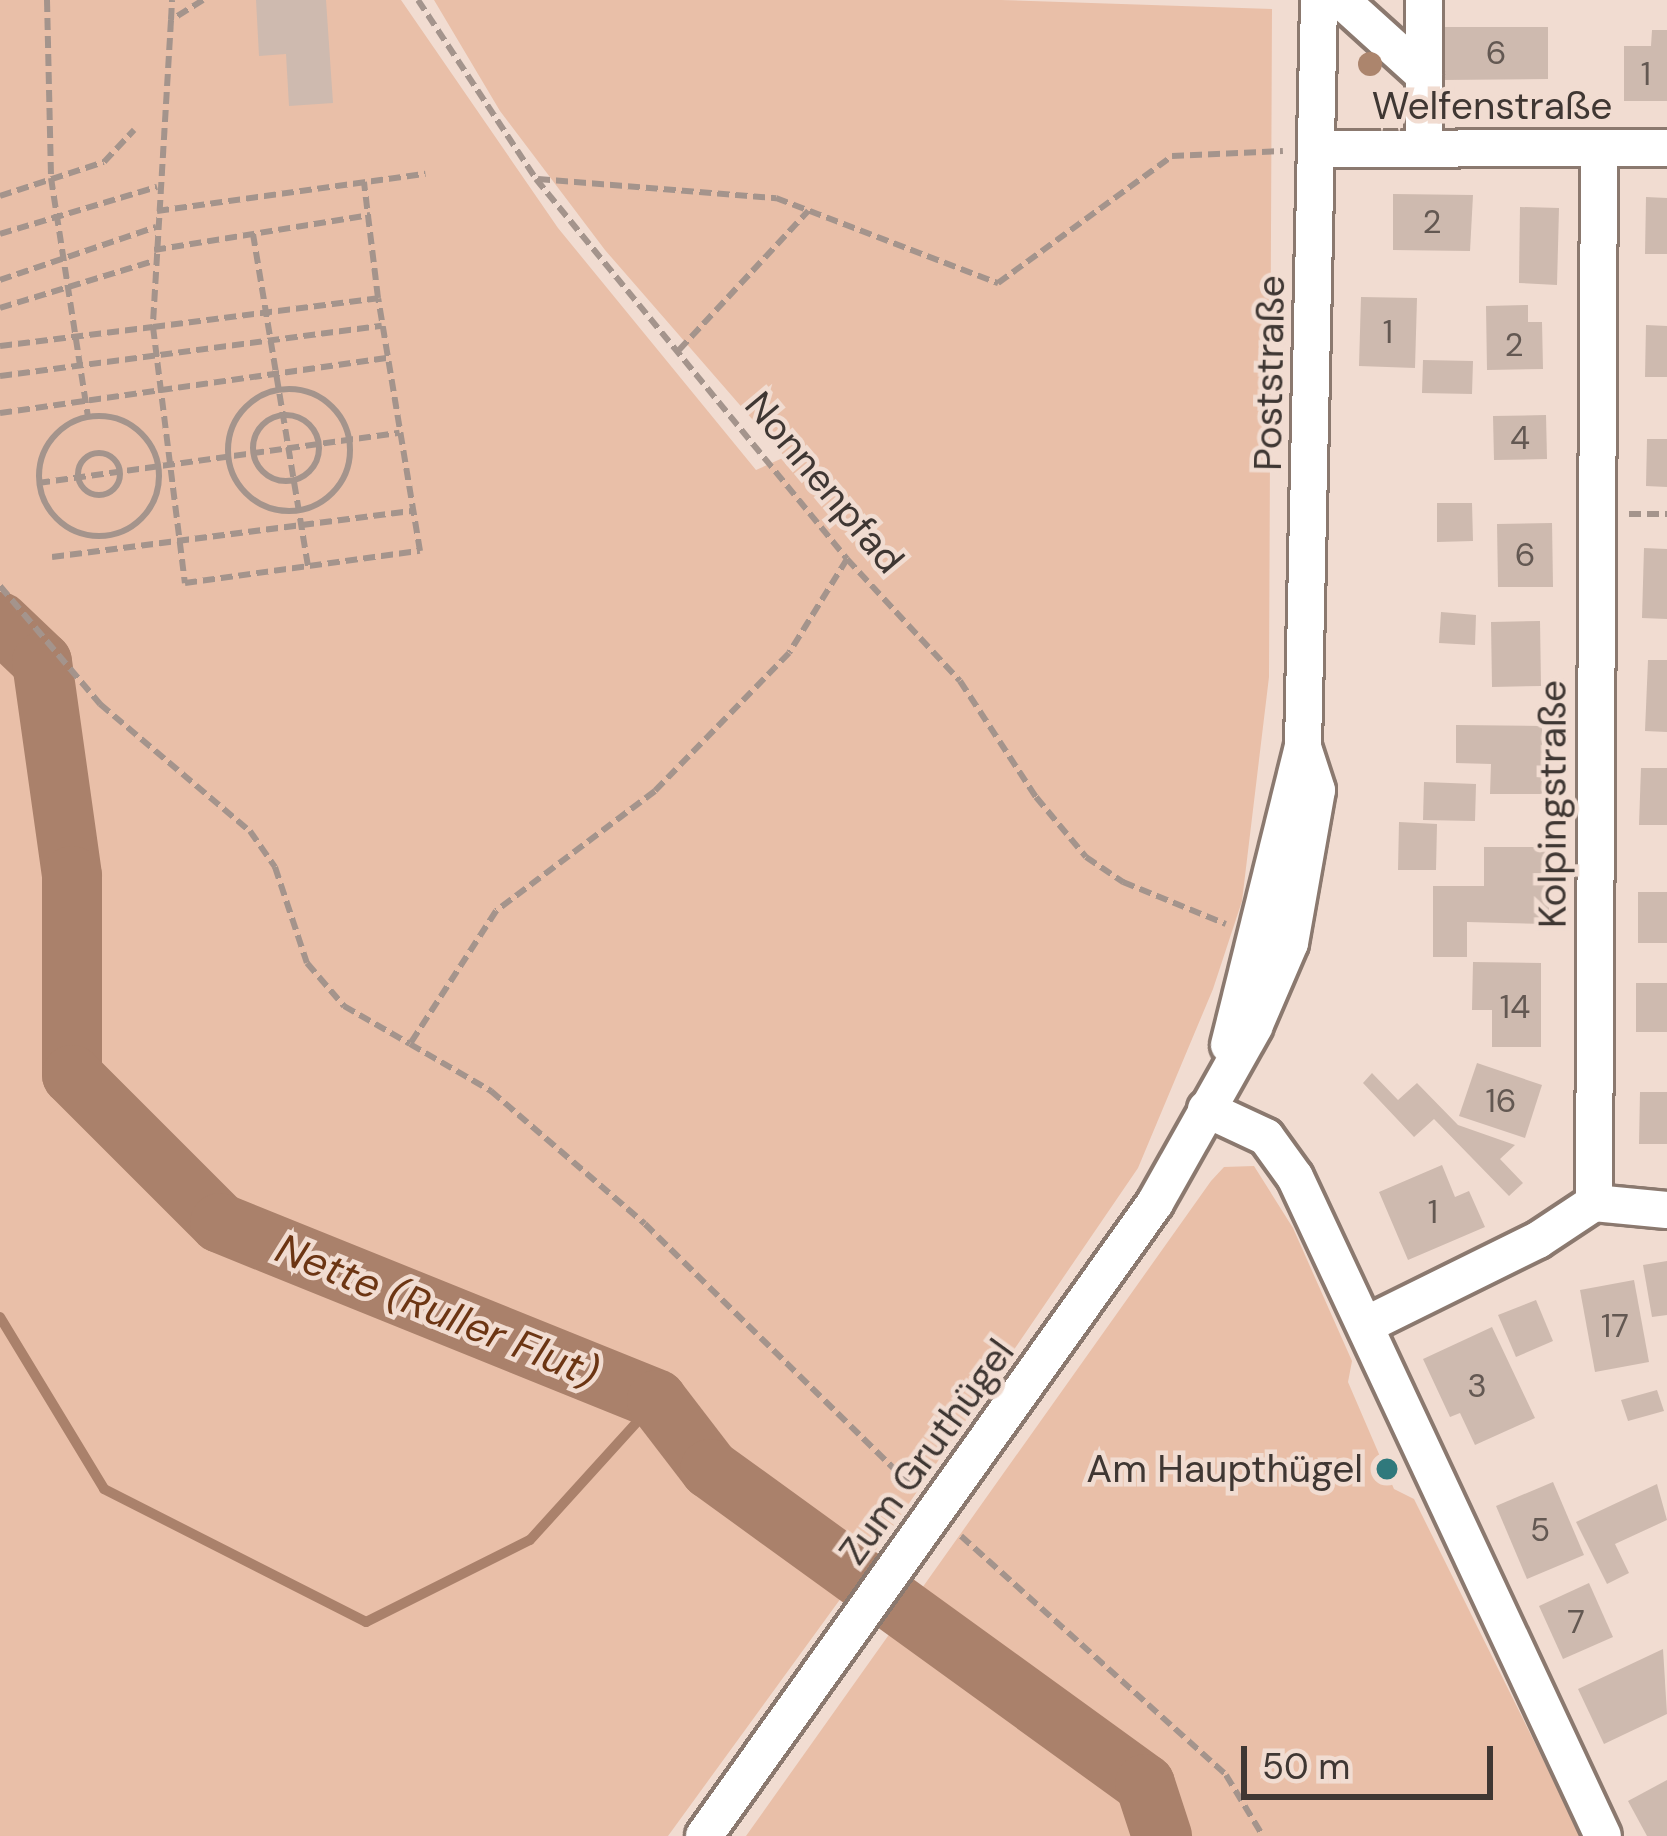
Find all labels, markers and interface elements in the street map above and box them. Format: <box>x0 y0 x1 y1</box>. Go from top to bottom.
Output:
house number: 6 <box>1486 33 1506 73</box>
house number: 1 <box>1641 54 1651 94</box>
street label: Welfenstraße <box>1372 83 1612 129</box>
house number: 2 <box>1422 202 1442 242</box>
street label: Poststraße <box>1245 275 1295 471</box>
house number: 1 <box>1383 312 1393 352</box>
house number: 2 <box>1504 325 1524 365</box>
street label: Nonnenpfad <box>735 383 913 583</box>
house number: 4 <box>1510 418 1530 458</box>
house number: 6 <box>1515 535 1535 575</box>
street label: Kolpingstraße <box>1530 680 1576 928</box>
house number: 14 <box>1500 987 1530 1027</box>
house number: 16 <box>1485 1081 1517 1121</box>
house number: 1 <box>1428 1192 1438 1232</box>
water label: Nette (Ruller Flut) <box>268 1223 606 1399</box>
house number: 17 <box>1601 1306 1629 1346</box>
street label: Zum Gruthügel <box>830 1330 1024 1574</box>
house number: 3 <box>1467 1366 1487 1406</box>
place label: Am Haupthügel <box>1086 1446 1363 1492</box>
marker: Am Haupthügel <box>1374 1456 1400 1482</box>
house number: 5 <box>1530 1510 1550 1550</box>
house number: 7 <box>1567 1602 1585 1642</box>
scale bar <box>1247 1722 1499 1796</box>
text: 50 m <box>1262 1743 1350 1790</box>

